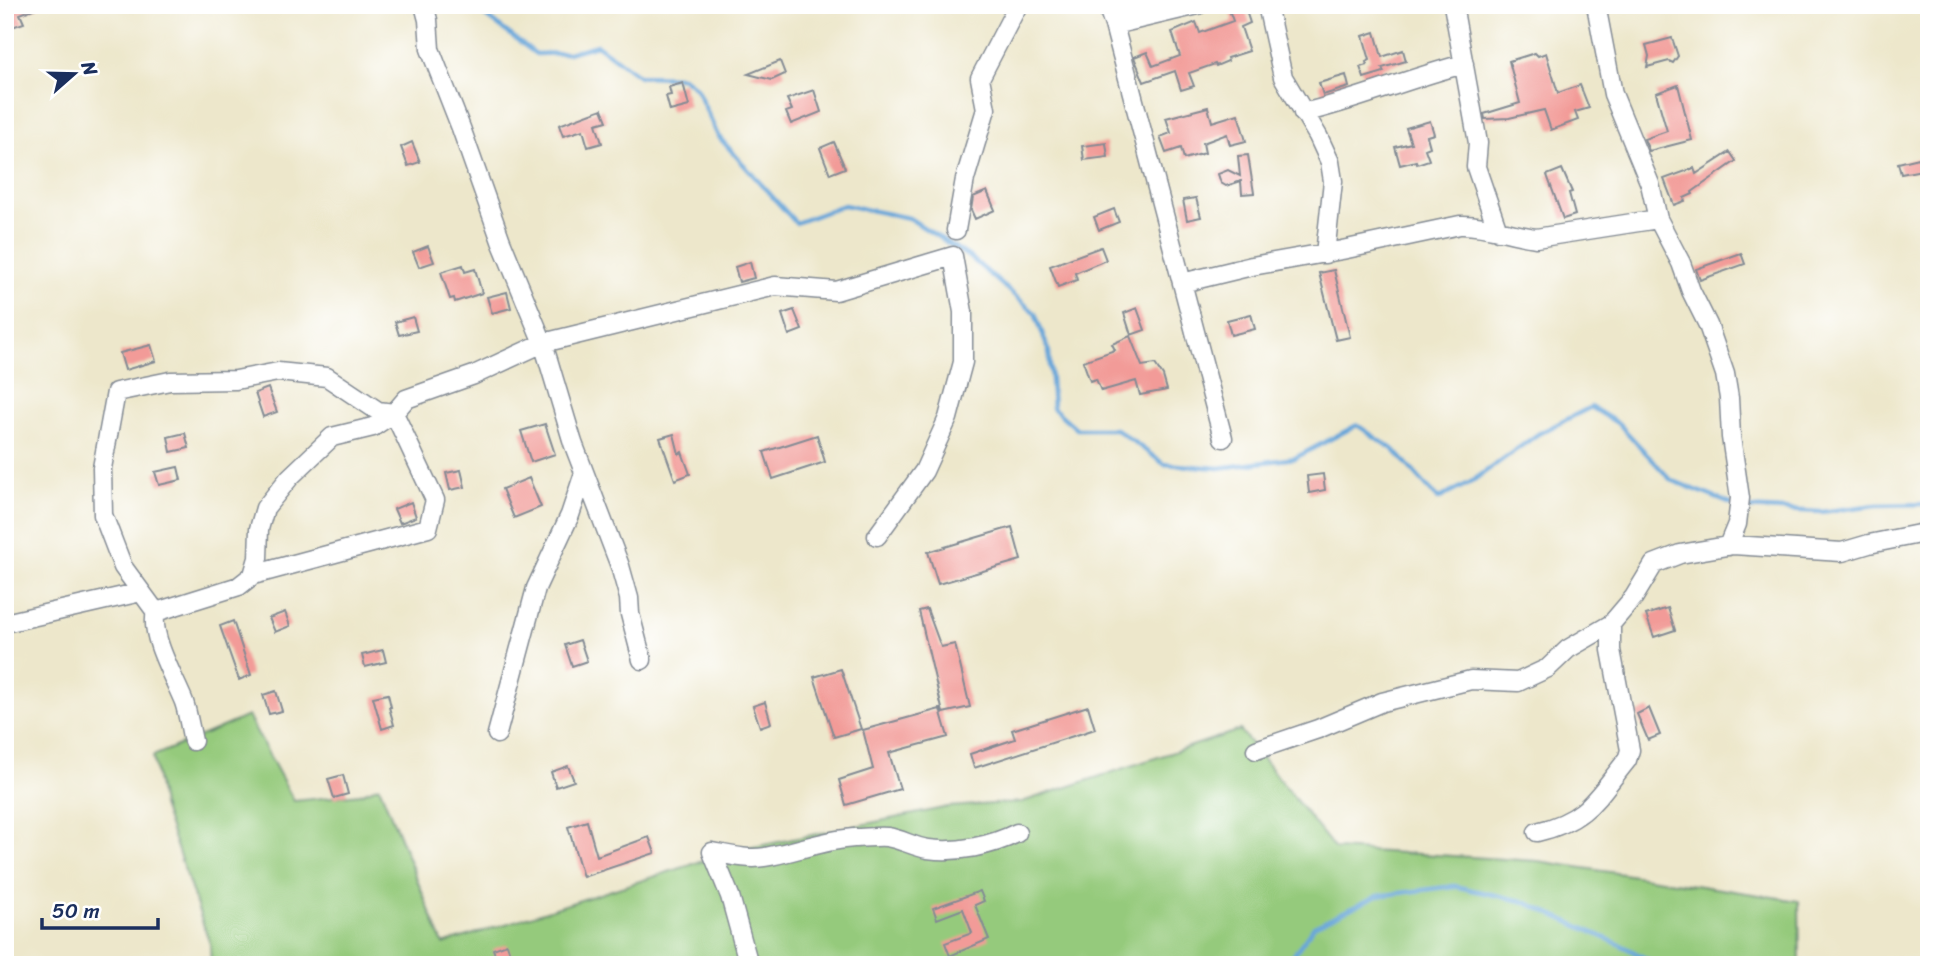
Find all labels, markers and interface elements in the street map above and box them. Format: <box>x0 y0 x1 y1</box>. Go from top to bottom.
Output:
north arrow <box>38 38 108 108</box>
text: N <box>71 56 108 81</box>
scale bar <box>42 886 158 930</box>
text: 50 m <box>52 892 100 930</box>

